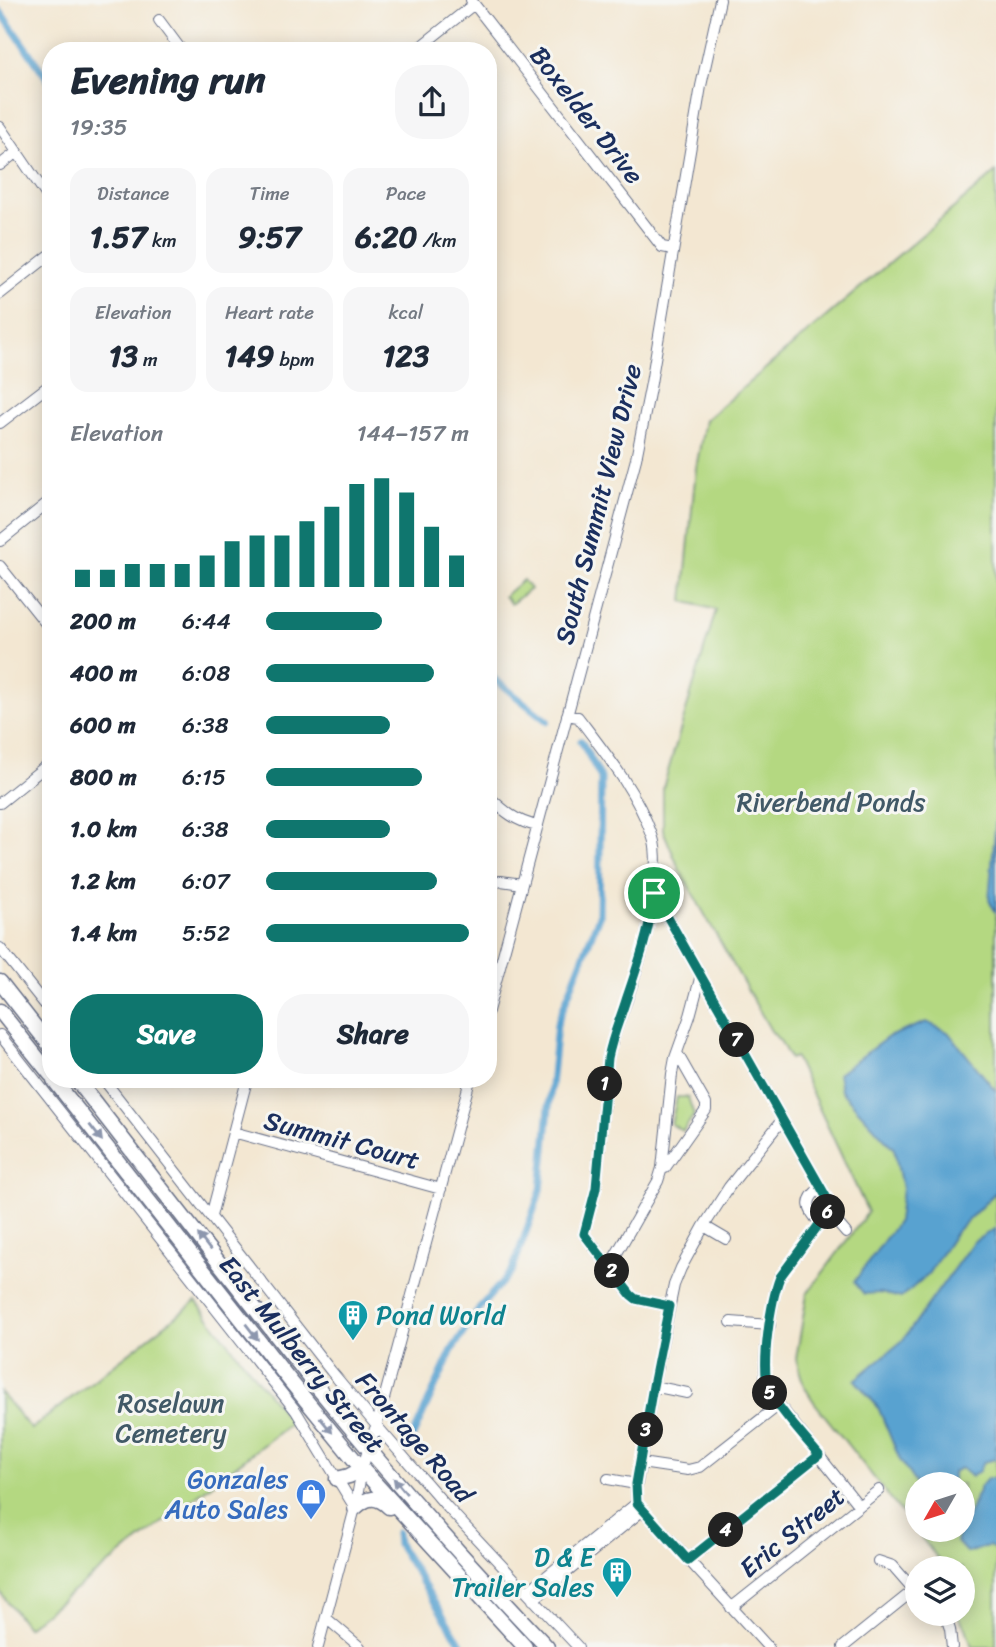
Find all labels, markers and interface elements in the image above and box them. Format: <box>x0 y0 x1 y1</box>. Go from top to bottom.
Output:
street label: Boxelder Drive <box>518 35 656 195</box>
text: Evening run <box>70 47 266 114</box>
button: share <box>395 65 469 139</box>
text: 19:35 <box>70 107 128 148</box>
text: Distance <box>97 177 169 210</box>
text: Time <box>249 177 290 210</box>
text: Pace <box>386 177 426 210</box>
text: 1.57 <box>90 210 147 264</box>
text: 9:57 <box>238 210 301 264</box>
text: 6:20 <box>355 210 417 264</box>
text: km <box>147 224 177 257</box>
text: /km <box>417 224 457 257</box>
text: Elevation <box>95 296 172 329</box>
text: Heart rate <box>225 296 314 329</box>
text: kcal <box>389 296 423 329</box>
text: 13 <box>109 329 138 383</box>
text: 149 <box>224 329 275 383</box>
text: 123 <box>383 329 429 383</box>
text: m <box>138 343 158 376</box>
text: bpm <box>275 343 315 376</box>
street label: South Summit View Drive <box>541 359 655 649</box>
text: Elevation <box>70 413 163 454</box>
text: 144–157 m <box>357 413 469 454</box>
text: 200 m <box>70 601 136 642</box>
text: 6:44 <box>182 601 231 642</box>
text: 400 m <box>70 653 137 694</box>
text: 6:08 <box>182 653 230 694</box>
text: 600 m <box>70 705 136 746</box>
text: 6:38 <box>182 705 229 746</box>
text: 800 m <box>70 757 137 798</box>
text: 6:15 <box>182 757 226 798</box>
park label: Riverbend Ponds <box>737 779 925 825</box>
text: 1.0 km <box>70 809 137 850</box>
text: 6:38 <box>182 809 229 850</box>
text: 1.2 km <box>70 861 136 902</box>
text: 6:07 <box>182 861 230 902</box>
pin <box>624 863 684 923</box>
icon: arrive <box>635 874 673 912</box>
text: 1.4 km <box>70 913 137 954</box>
text: 5:52 <box>182 913 230 954</box>
button: Save <box>70 994 263 1074</box>
button: Share <box>277 994 469 1074</box>
pin: 7 <box>720 1023 754 1058</box>
text: 7 <box>731 1023 742 1056</box>
pin: 1 <box>588 1066 622 1102</box>
text: 1 <box>600 1067 609 1100</box>
street label: Summit Court <box>259 1097 425 1183</box>
one-way arrow <box>89 1124 104 1142</box>
pin: 6 <box>810 1194 846 1230</box>
text: 6 <box>822 1195 833 1228</box>
one-way arrow <box>197 1234 212 1252</box>
street label: East Mulberry Street <box>207 1244 397 1464</box>
pin: 2 <box>594 1254 630 1288</box>
text: 2 <box>606 1254 617 1287</box>
place label: Pond World <box>376 1292 507 1338</box>
building icon: Pond World <box>336 1298 370 1342</box>
one-way arrow <box>244 1323 258 1341</box>
street label: Frontage Road <box>344 1360 488 1516</box>
pin: 5 <box>752 1376 788 1410</box>
text: 5 <box>764 1376 775 1409</box>
park label: Roselawn Cemetery <box>116 1380 227 1456</box>
pin: 3 <box>628 1412 664 1448</box>
text: 3 <box>640 1413 651 1446</box>
one-way arrow <box>319 1416 334 1434</box>
place label: Gonzales Auto Sales <box>164 1456 289 1532</box>
north arrow <box>905 1472 975 1542</box>
map controls <box>905 1472 975 1626</box>
street label: Eric Street <box>728 1474 856 1590</box>
shop icon: Gonzales Auto Sales <box>294 1477 328 1521</box>
one-way arrow <box>392 1477 408 1495</box>
pin: 4 <box>708 1512 744 1548</box>
text: 4 <box>720 1513 731 1546</box>
place label: D & E Trailer Sales <box>452 1534 596 1610</box>
building icon: D & E Trailer Sales <box>600 1555 634 1599</box>
button: layers <box>905 1556 975 1626</box>

